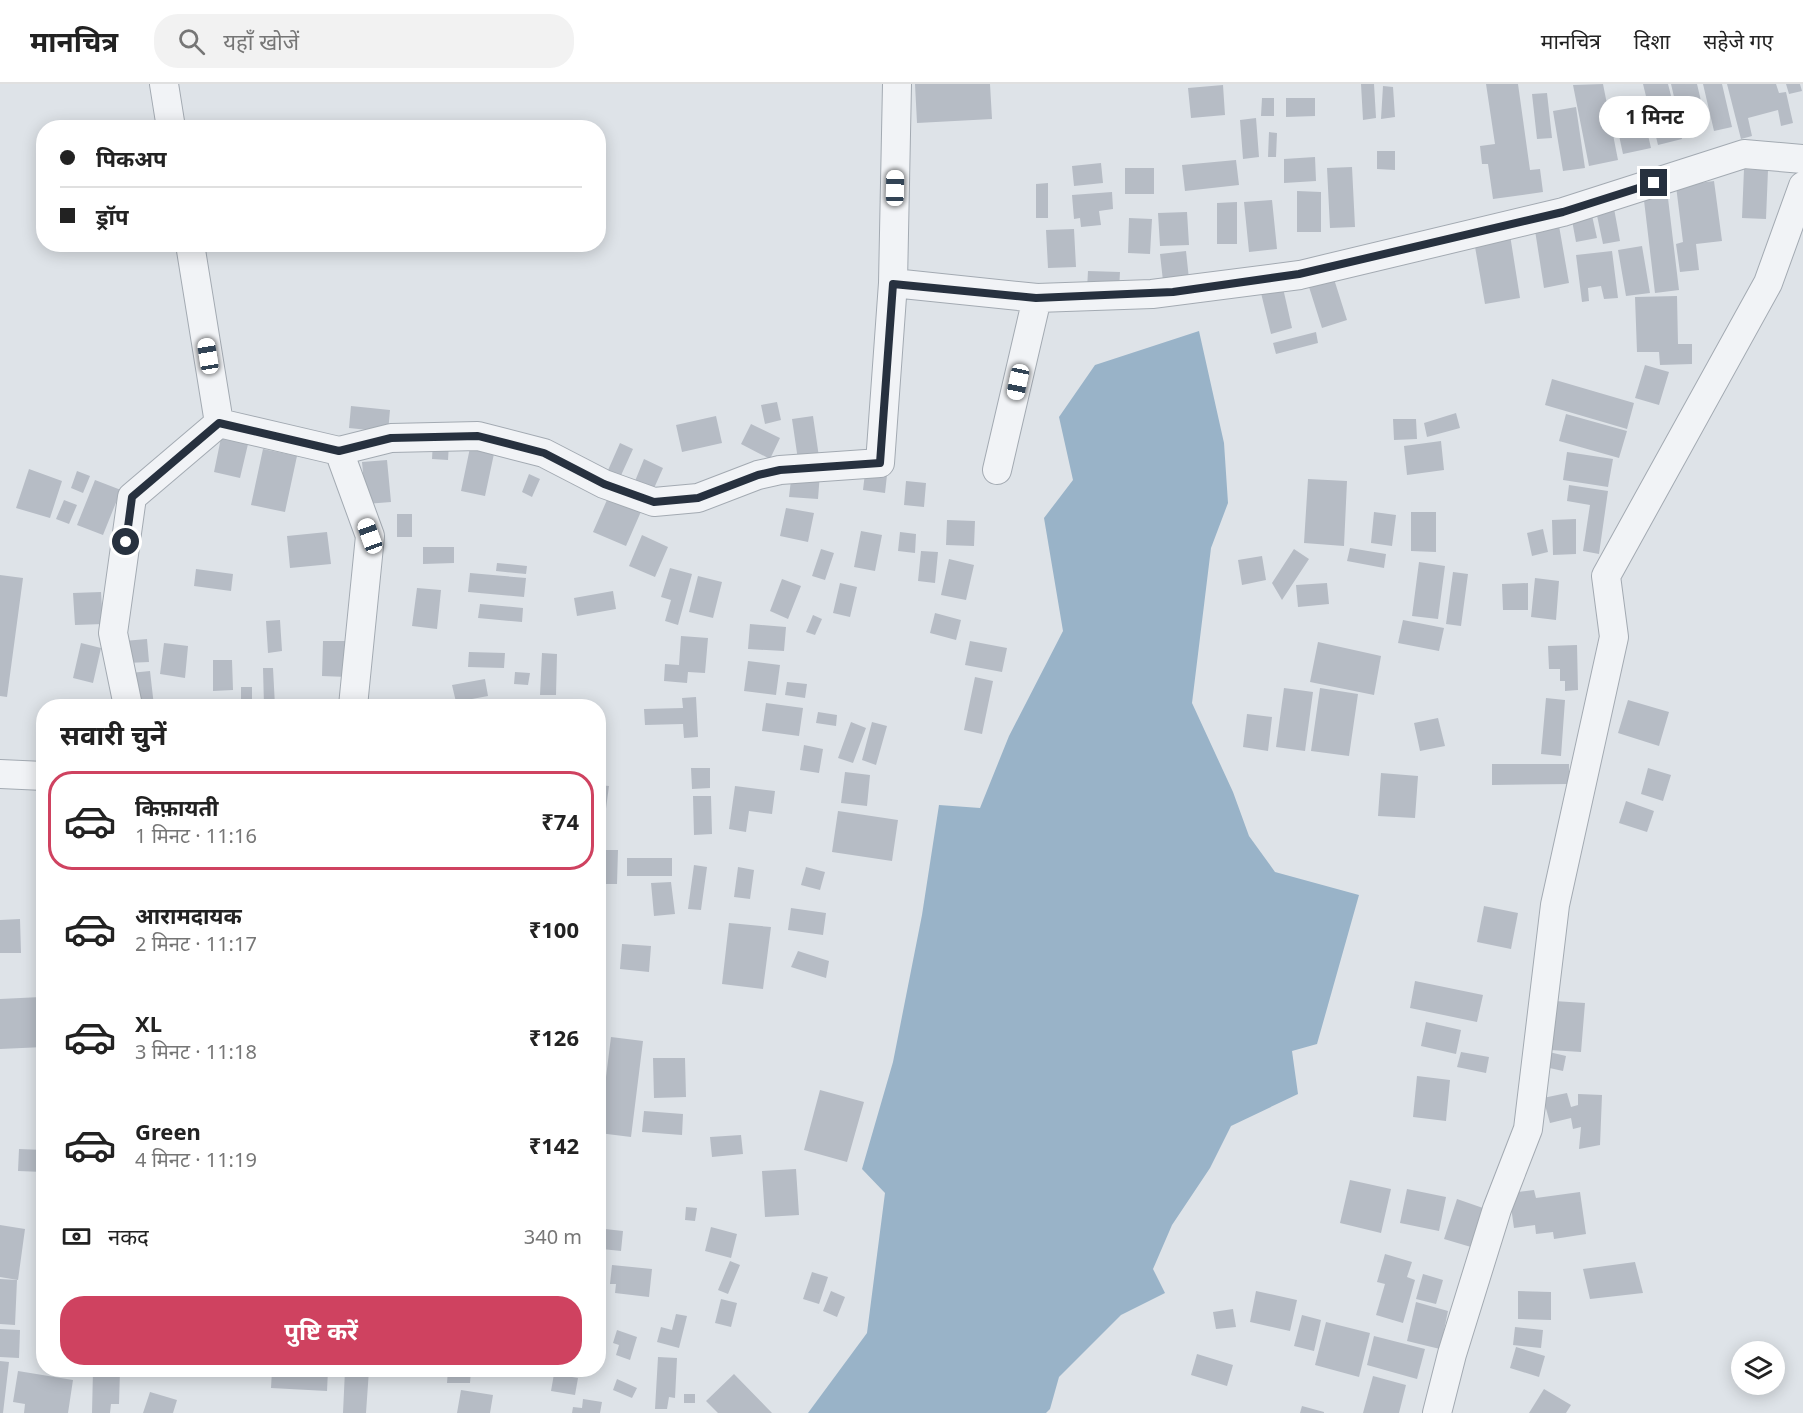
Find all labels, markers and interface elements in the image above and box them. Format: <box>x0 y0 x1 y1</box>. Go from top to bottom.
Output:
search box <box>154 14 574 68</box>
text: मानचित्र <box>30 22 118 60</box>
icon: search <box>175 25 208 58</box>
text: यहाँ खोजें <box>223 26 299 56</box>
text: मानचित्र <box>1541 27 1601 55</box>
text: दिशा <box>1634 27 1670 55</box>
text: सहेजे गए <box>1703 27 1773 55</box>
callout: 1 मिनट <box>1598 96 1710 138</box>
text: 1 मिनट <box>1625 103 1684 130</box>
text: पिकअप <box>96 143 167 173</box>
route end <box>1640 169 1667 196</box>
car <box>886 170 904 206</box>
text: ड्रॉप <box>96 201 129 231</box>
car <box>196 337 220 375</box>
car <box>1005 363 1031 401</box>
car <box>355 516 385 556</box>
route start <box>112 528 139 555</box>
text: सवारी चुनें <box>60 716 166 753</box>
text: किफ़ायती <box>135 792 219 822</box>
icon: car <box>63 794 117 848</box>
text: ₹74 <box>541 806 579 836</box>
text: 1 मिनट · 11:16 <box>135 822 257 849</box>
text: आरामदायक <box>135 900 242 930</box>
icon: car <box>63 902 117 956</box>
text: ₹100 <box>529 914 579 944</box>
text: 2 मिनट · 11:17 <box>135 930 257 957</box>
text: XL <box>135 1008 162 1038</box>
icon: car <box>63 1010 117 1064</box>
text: ₹126 <box>529 1022 579 1052</box>
text: 3 मिनट · 11:18 <box>135 1038 257 1065</box>
text: Green <box>135 1116 201 1146</box>
icon: car <box>63 1118 117 1172</box>
text: ₹142 <box>529 1130 579 1160</box>
text: 4 मिनट · 11:19 <box>135 1146 257 1173</box>
icon: cash <box>60 1220 93 1253</box>
text: नकद <box>108 1221 149 1251</box>
text: 340 m <box>524 1223 582 1250</box>
button: पुष्टि करें <box>60 1296 582 1365</box>
map controls <box>1731 1341 1785 1395</box>
button: layers <box>1731 1341 1785 1395</box>

